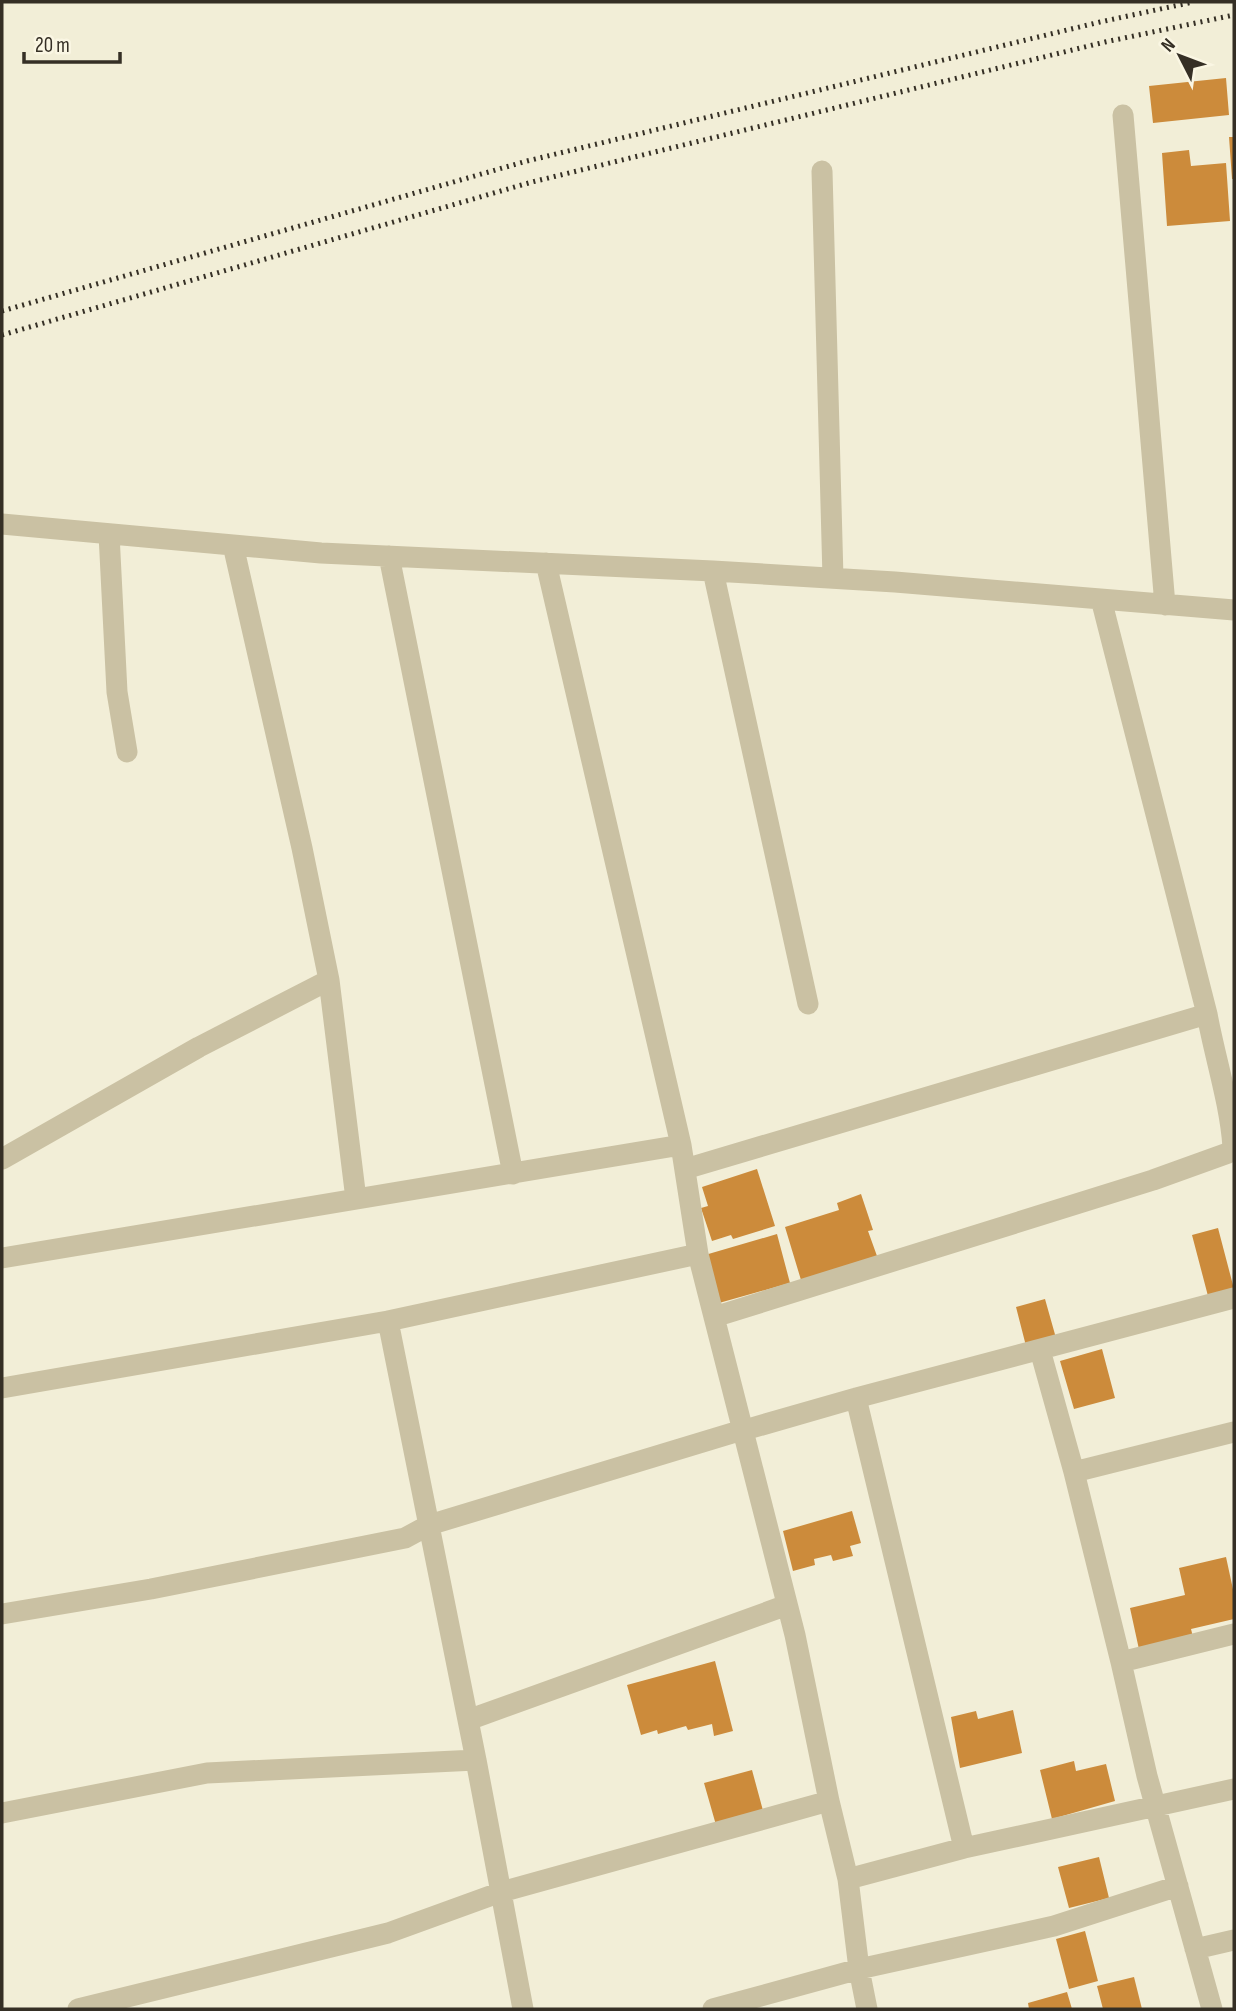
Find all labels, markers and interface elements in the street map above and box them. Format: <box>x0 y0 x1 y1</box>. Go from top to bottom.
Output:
scale bar <box>24 21 121 65</box>
north arrow <box>1145 21 1215 91</box>
text: 20 m <box>35 33 70 58</box>
text: N <box>1157 34 1180 57</box>

